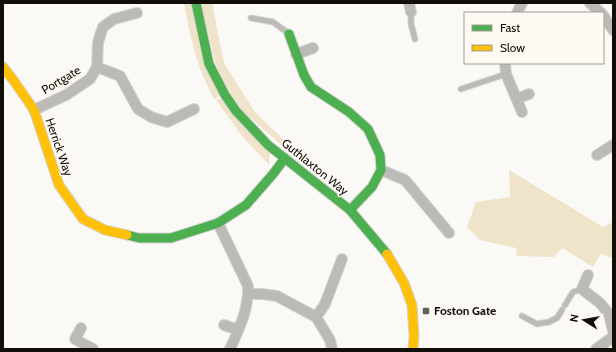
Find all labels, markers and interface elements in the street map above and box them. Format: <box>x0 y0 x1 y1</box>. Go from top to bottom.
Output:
legend <box>464 12 604 64</box>
text: Fast <box>500 20 520 35</box>
text: Slow <box>500 40 525 55</box>
street label: Portgate <box>38 62 83 97</box>
street label: Herrick Way <box>43 116 76 178</box>
street label: Guthlaxton Way <box>279 135 352 198</box>
north arrow <box>564 300 604 340</box>
place label: Foston Gate <box>434 303 496 318</box>
marker: Foston Gate <box>421 306 431 316</box>
text: N <box>567 313 582 323</box>

